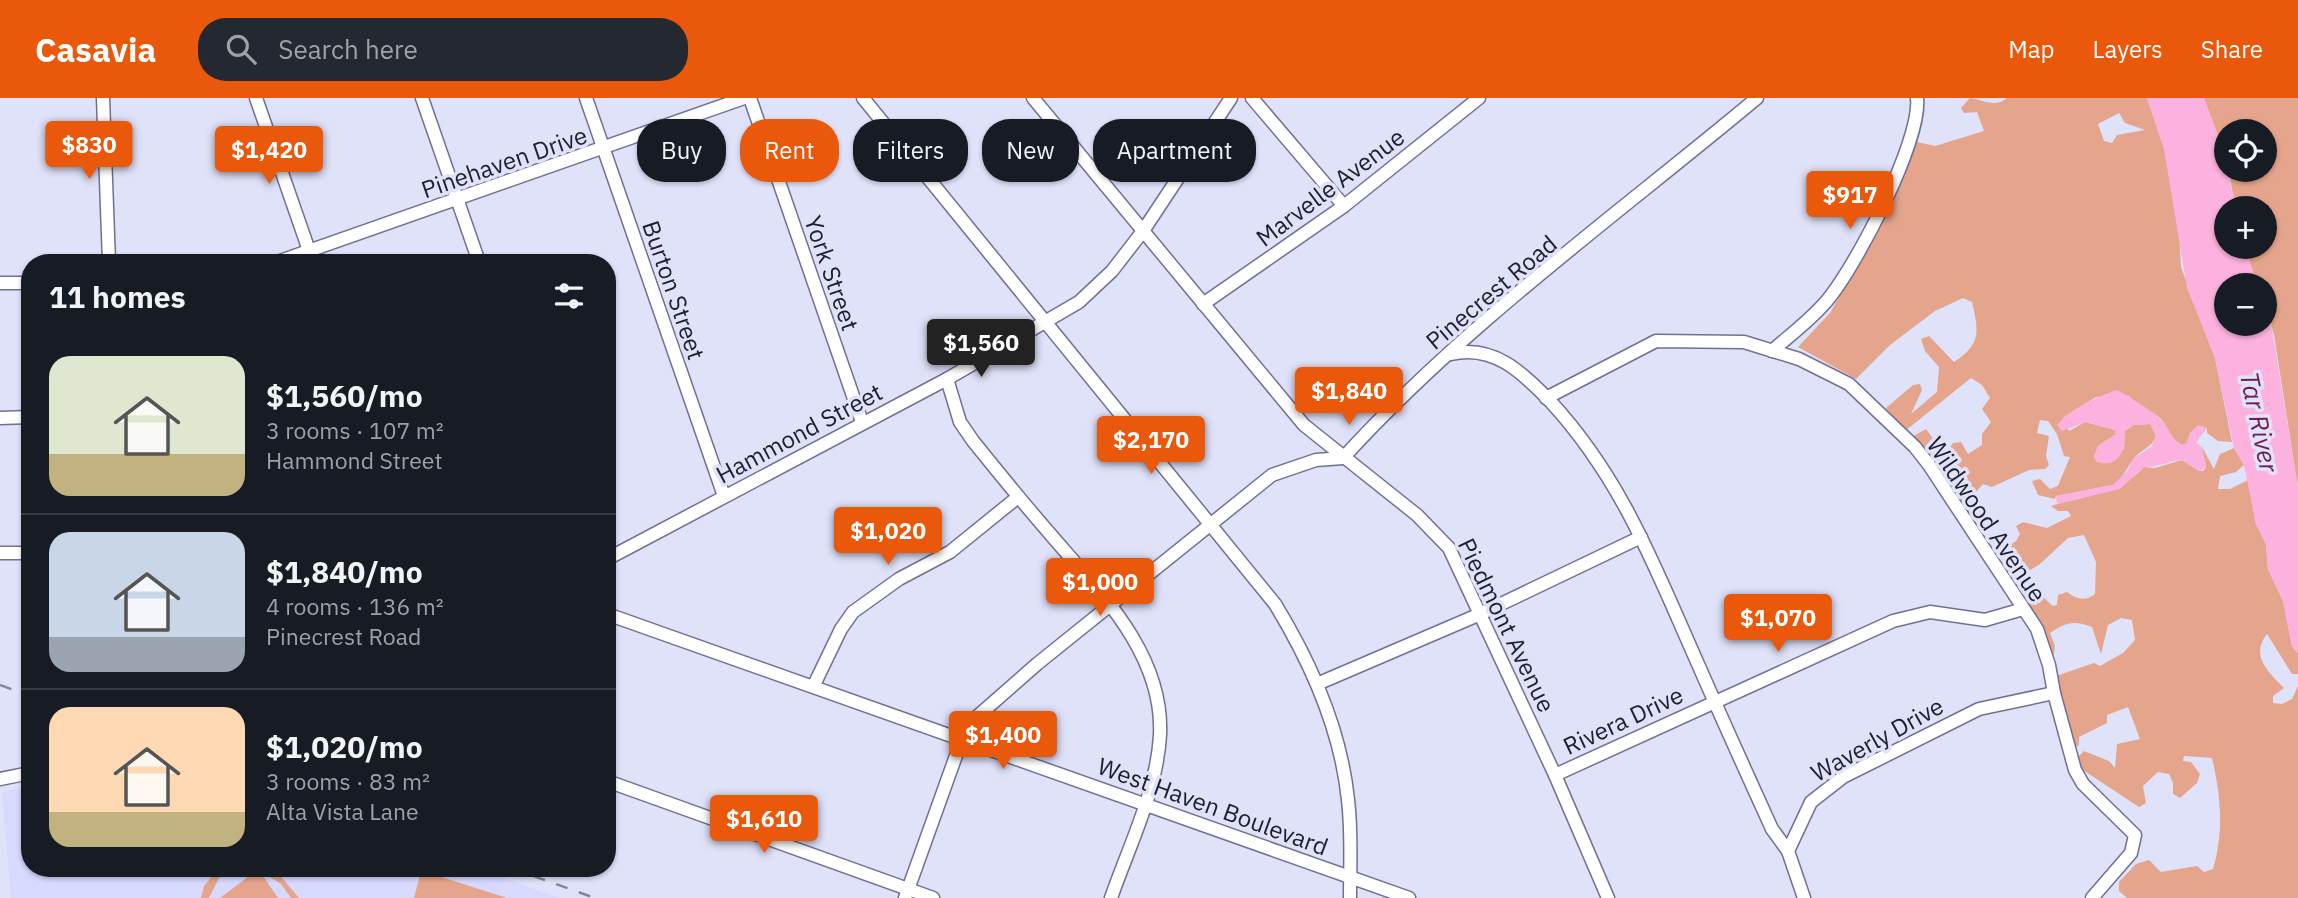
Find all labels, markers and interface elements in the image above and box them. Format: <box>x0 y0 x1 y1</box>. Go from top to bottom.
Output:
search box <box>198 18 688 81</box>
text: Casavia <box>35 28 156 71</box>
icon: search <box>222 30 260 68</box>
text: Search here <box>278 32 418 66</box>
text: Map <box>2008 33 2055 65</box>
text: Layers <box>2093 33 2163 65</box>
text: Share <box>2201 33 2263 65</box>
street label: Pinehaven Drive <box>417 119 591 205</box>
chip: Buy <box>637 119 726 182</box>
chip: Rent <box>740 119 839 182</box>
chip: Filters <box>853 119 968 182</box>
chip: New <box>982 119 1079 182</box>
chip: Apartment <box>1093 119 1256 182</box>
map controls <box>2214 119 2277 336</box>
button: locate <box>2214 119 2277 182</box>
street label: Marvelle Avenue <box>1249 121 1411 253</box>
pin: $830 <box>48 122 130 181</box>
pin: $1,420 <box>212 126 326 186</box>
text: $830 <box>61 129 117 159</box>
text: $1,420 <box>231 134 307 164</box>
pin: $917 <box>1809 172 1891 231</box>
text: $917 <box>1822 179 1878 209</box>
button: + <box>2214 196 2277 259</box>
street label: York Street <box>797 211 867 335</box>
street label: Burton Street <box>635 216 713 364</box>
street label: Pinecrest Road <box>1419 228 1563 356</box>
button: − <box>2214 273 2277 336</box>
text: 11 homes <box>49 277 186 316</box>
icon: filters <box>550 277 588 315</box>
pin: $1,560 <box>924 320 1038 379</box>
text: $1,560 <box>943 327 1019 357</box>
pin: $1,840 <box>1292 368 1406 427</box>
water label: Tar River <box>2233 369 2288 477</box>
text: $1,840 <box>1311 375 1387 405</box>
text: $1,560/mo <box>266 376 423 415</box>
street label: Hammond Street <box>710 376 888 490</box>
icon: home <box>105 384 189 468</box>
text: 3 rooms · 107 m² <box>266 415 444 445</box>
pin: $2,170 <box>1094 416 1208 476</box>
text: $2,170 <box>1113 424 1189 454</box>
street label: Wildwood Avenue <box>1920 430 2054 608</box>
text: Hammond Street <box>266 445 443 475</box>
pin: $1,020 <box>831 508 945 567</box>
text: $1,020 <box>850 515 926 545</box>
street label: Piedmont Avenue <box>1451 533 1563 717</box>
text: $1,840/mo <box>266 552 423 591</box>
pin: $1,000 <box>1043 559 1157 618</box>
icon: home <box>105 560 189 644</box>
text: $1,000 <box>1062 566 1138 596</box>
text: 4 rooms · 136 m² <box>266 591 444 621</box>
pin: $1,070 <box>1721 594 1835 654</box>
text: $1,070 <box>1740 602 1816 632</box>
text: Pinecrest Road <box>266 621 421 651</box>
street label: Rivera Drive <box>1558 678 1688 762</box>
street label: Waverly Drive <box>1805 689 1949 789</box>
pin: $1,400 <box>946 712 1060 771</box>
text: $1,400 <box>965 719 1041 749</box>
text: $1,020/mo <box>266 727 423 766</box>
icon: home <box>105 735 189 819</box>
street label: West Haven Boulevard <box>1093 749 1333 863</box>
text: 3 rooms · 83 m² <box>266 766 430 796</box>
text: Alta Vista Lane <box>266 796 419 826</box>
pin: $1,610 <box>707 796 821 855</box>
text: $1,610 <box>726 803 802 833</box>

